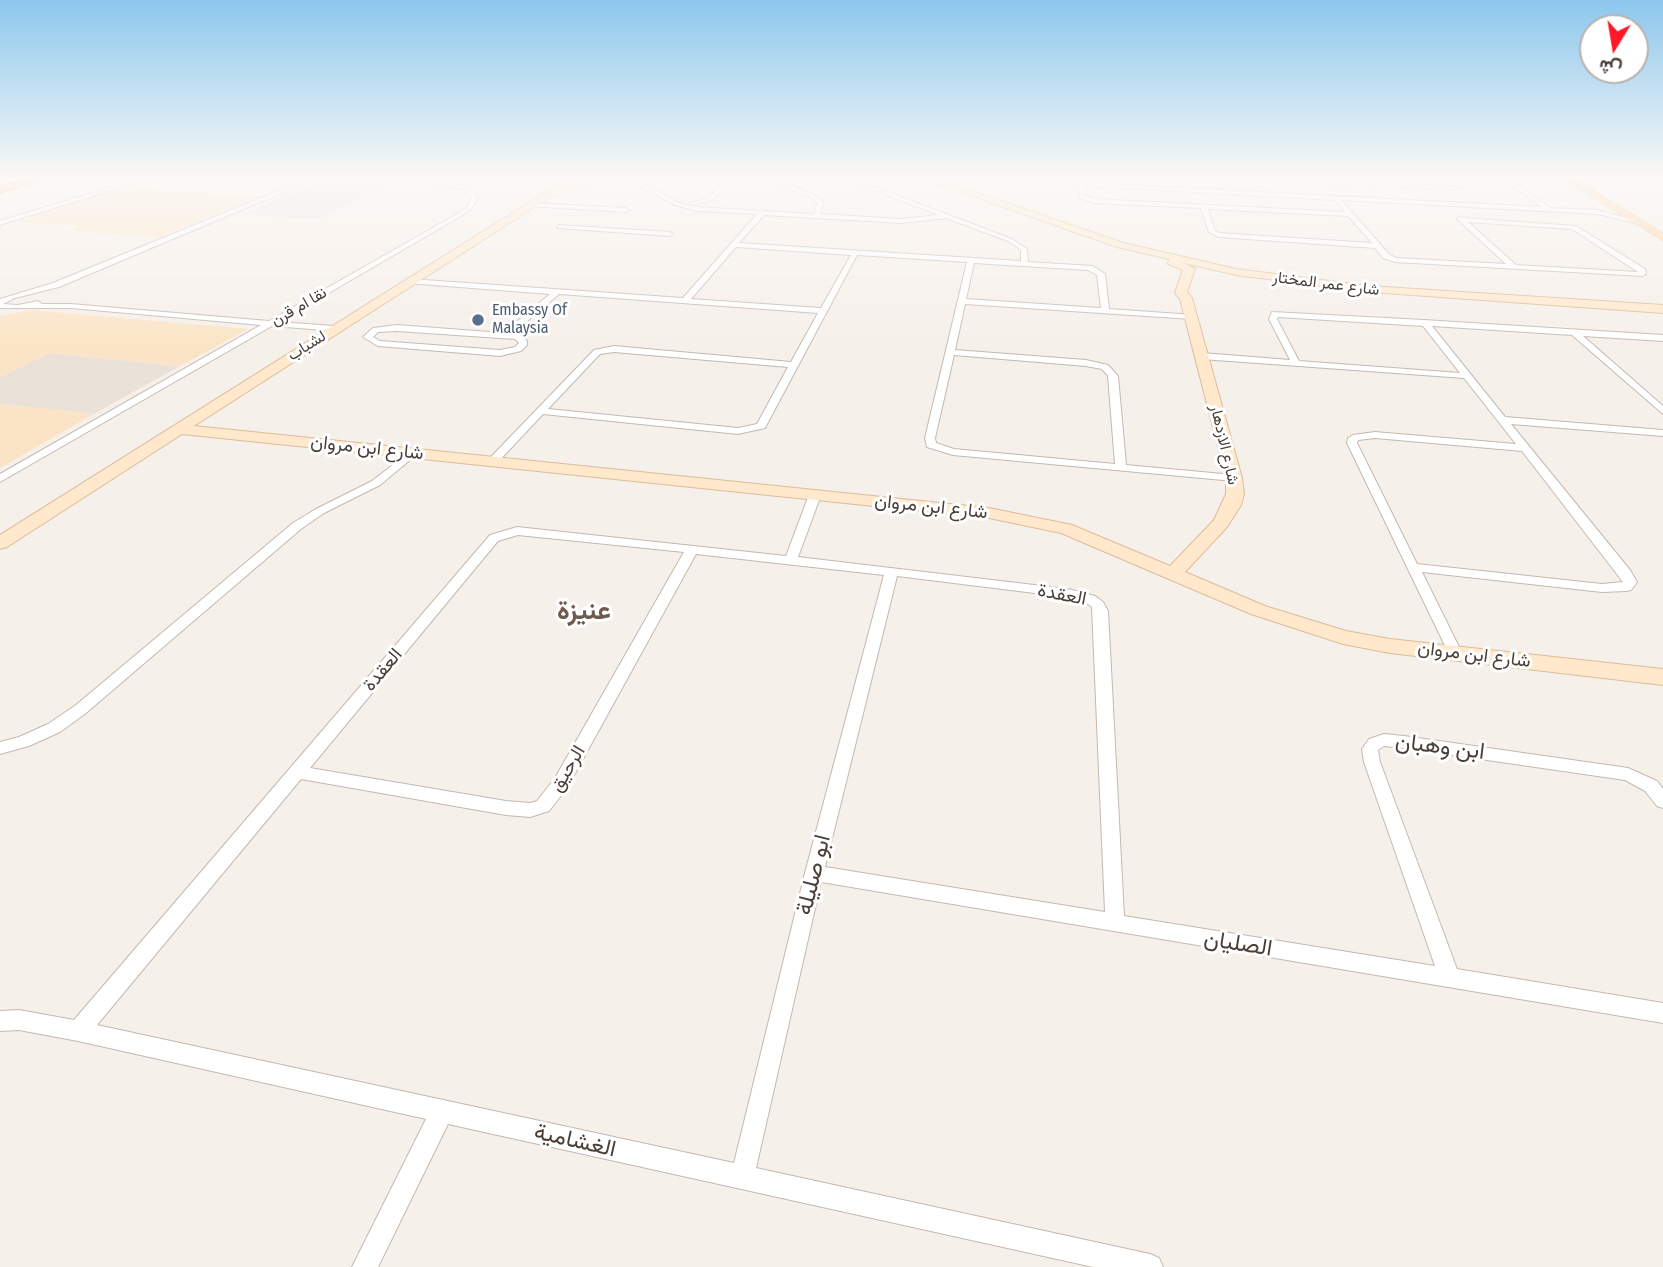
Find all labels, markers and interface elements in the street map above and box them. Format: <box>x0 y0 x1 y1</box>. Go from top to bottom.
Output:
north arrow <box>1579 14 1649 84</box>
text: ش <box>1597 55 1624 82</box>
street label: شارع عمر المختار <box>1271 268 1381 300</box>
street label: نقا ام قرن <box>268 283 330 331</box>
place label: Embassy Of Malaysia <box>492 301 567 339</box>
marker: Embassy Of Malaysia <box>470 312 486 328</box>
street label: لشباب <box>284 327 330 365</box>
street label: شارع الازدهار <box>1205 403 1243 487</box>
street label: شارع ابن مروان <box>309 431 425 465</box>
street label: شارع ابن مروان <box>873 490 989 524</box>
street label: العقدة <box>1036 579 1088 611</box>
district label: عنيزة <box>557 596 611 628</box>
street label: شارع ابن مروان <box>1416 637 1532 673</box>
street label: العقدة <box>358 644 408 696</box>
street label: ابن وهبان <box>1394 728 1486 766</box>
street label: الرحيق <box>545 742 591 796</box>
street label: ابو صليلة <box>791 832 837 918</box>
street label: الصليان <box>1202 925 1274 963</box>
street label: الغشامية <box>531 1118 619 1164</box>

